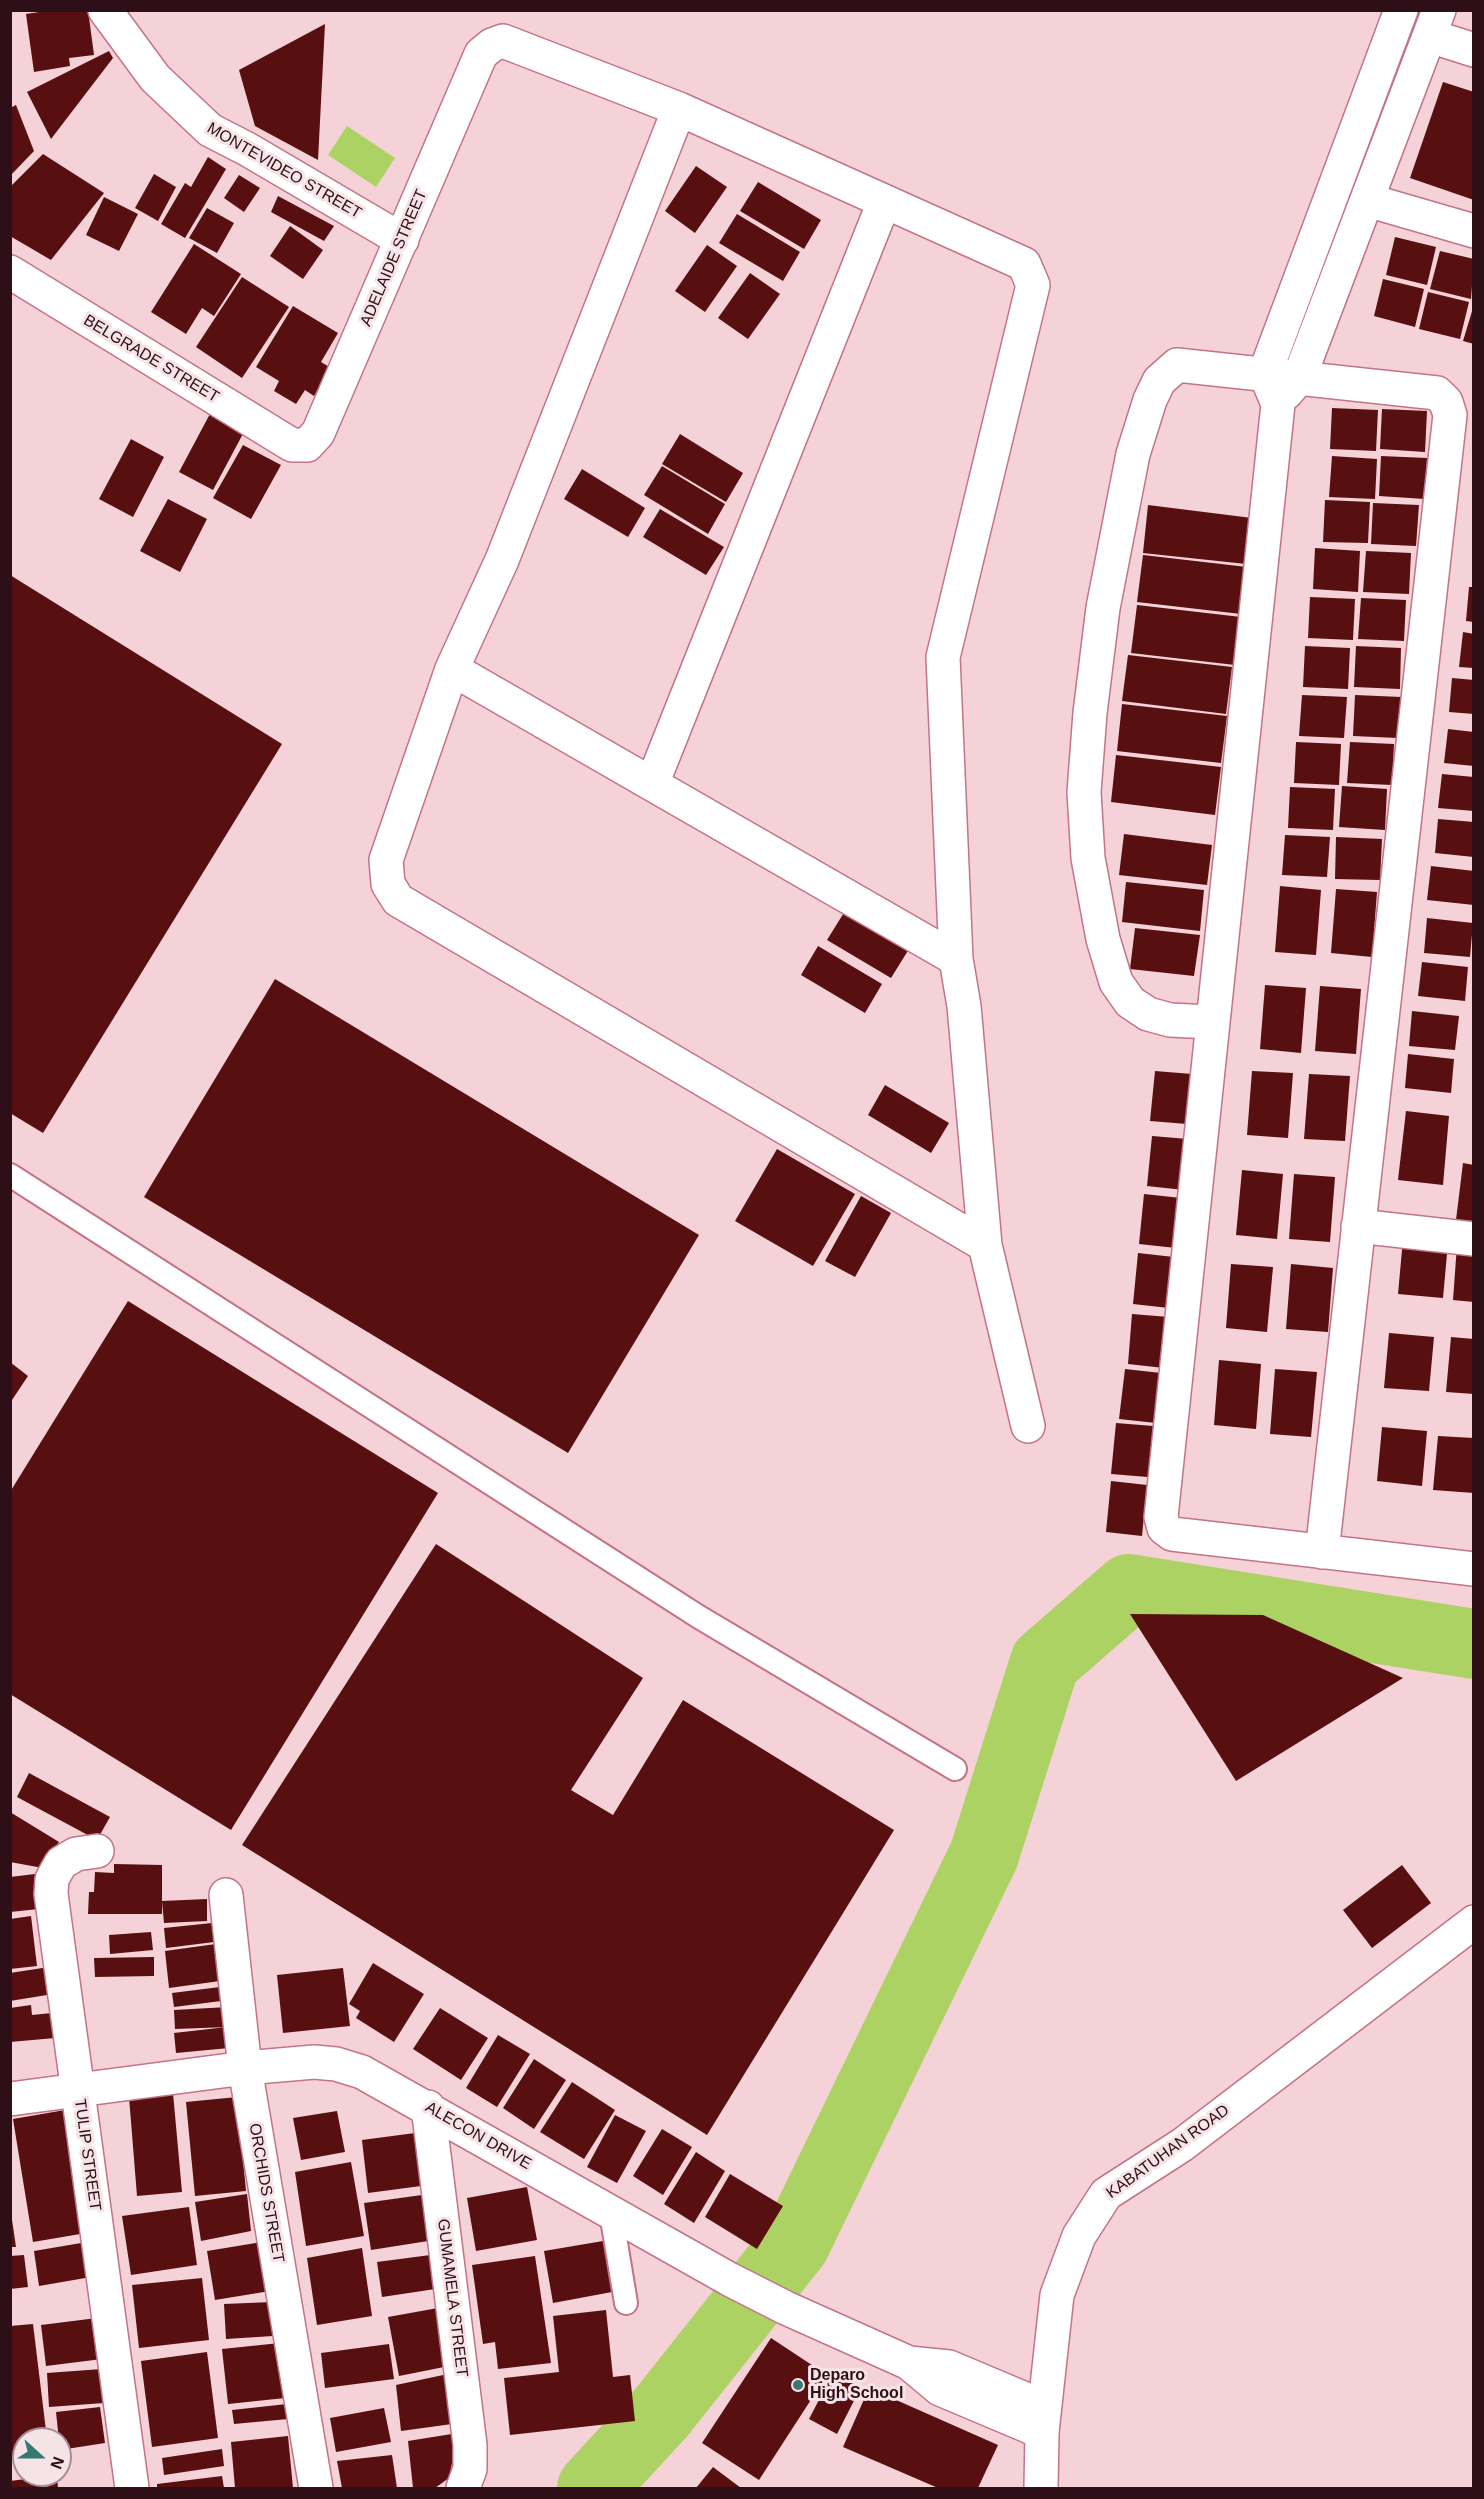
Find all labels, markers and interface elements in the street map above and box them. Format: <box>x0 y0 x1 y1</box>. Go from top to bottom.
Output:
street label: MONTEVIDEO STREET <box>203 119 365 223</box>
street label: ADELAIDE STREET <box>357 187 431 329</box>
street label: BELGRADE STREET <box>80 311 222 407</box>
street label: TULIP STREET <box>70 2098 104 2212</box>
street label: ALECON DRIVE <box>422 2098 534 2174</box>
street label: KABATUHAN ROAD <box>1103 2101 1233 2203</box>
street label: ORCHIDS STREET <box>244 2122 288 2264</box>
street label: GUMAMELA STREET <box>433 2218 471 2378</box>
place label: Deparo High School <box>810 2366 903 2404</box>
marker: Deparo High School <box>791 2378 805 2392</box>
north arrow <box>12 2427 72 2487</box>
text: N <box>47 2454 67 2471</box>

